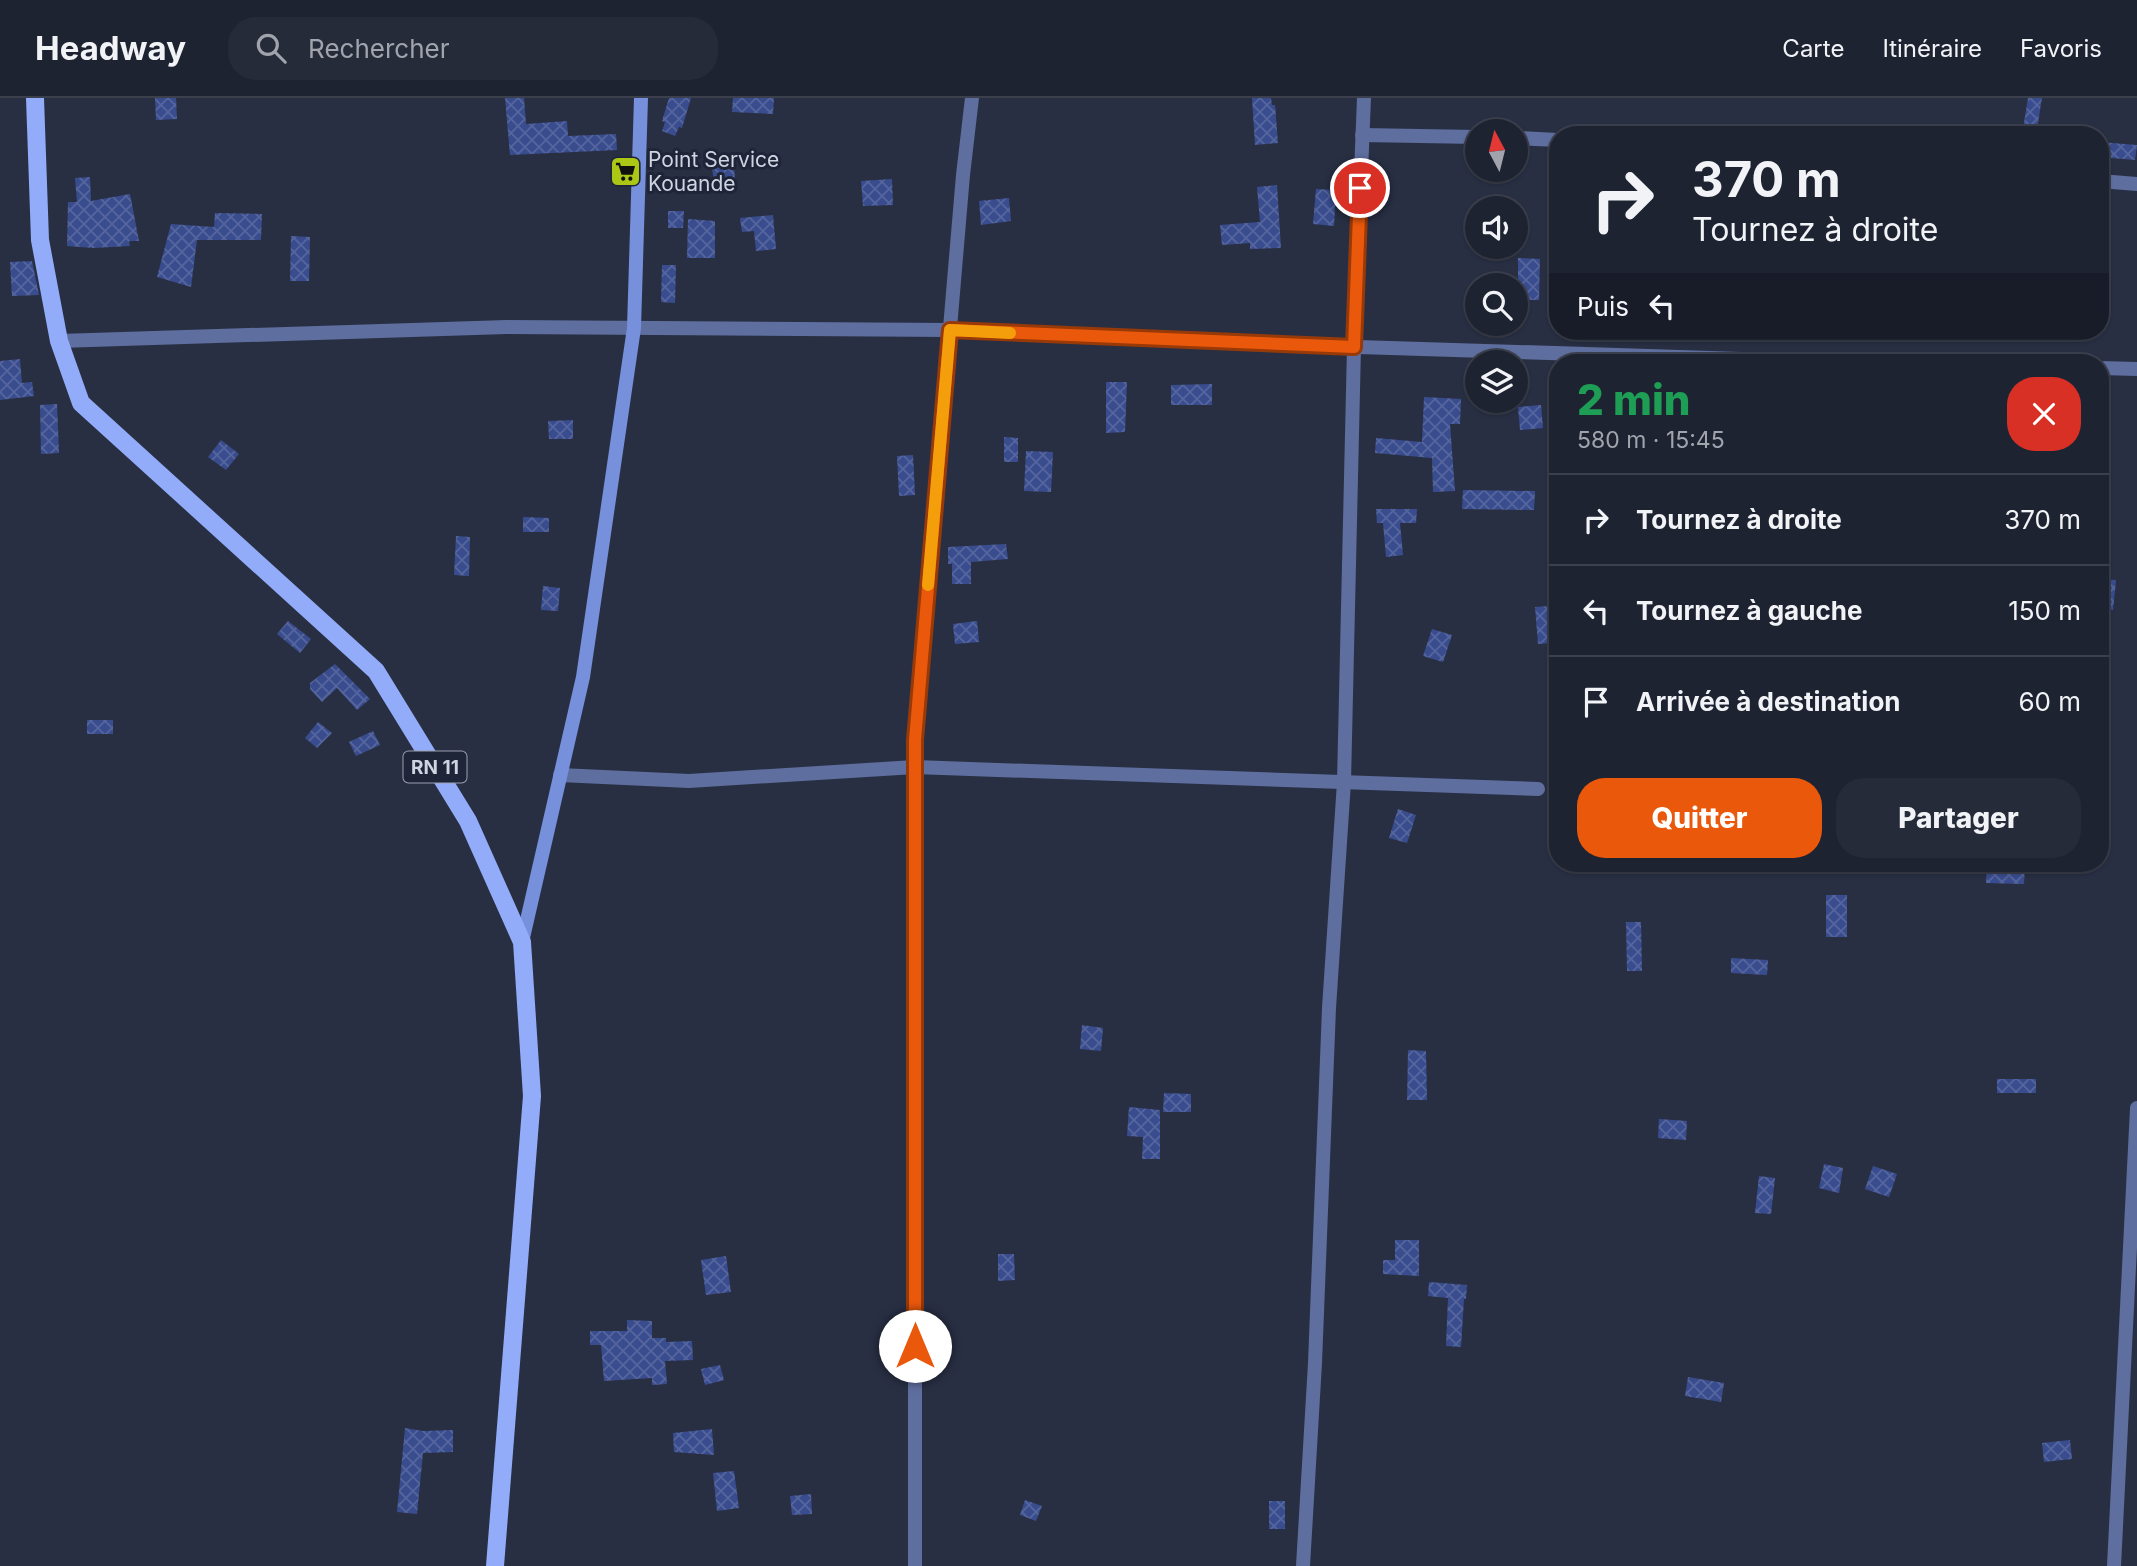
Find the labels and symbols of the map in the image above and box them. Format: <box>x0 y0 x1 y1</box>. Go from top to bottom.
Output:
north arrow <box>1465 119 1528 182</box>
place label: Point Service Kouande <box>648 147 779 196</box>
supermarket icon: Point Service Kouande <box>608 154 642 188</box>
pin <box>1330 158 1390 218</box>
road number: RN 11 <box>404 752 466 782</box>
position arrow <box>878 1309 952 1383</box>

